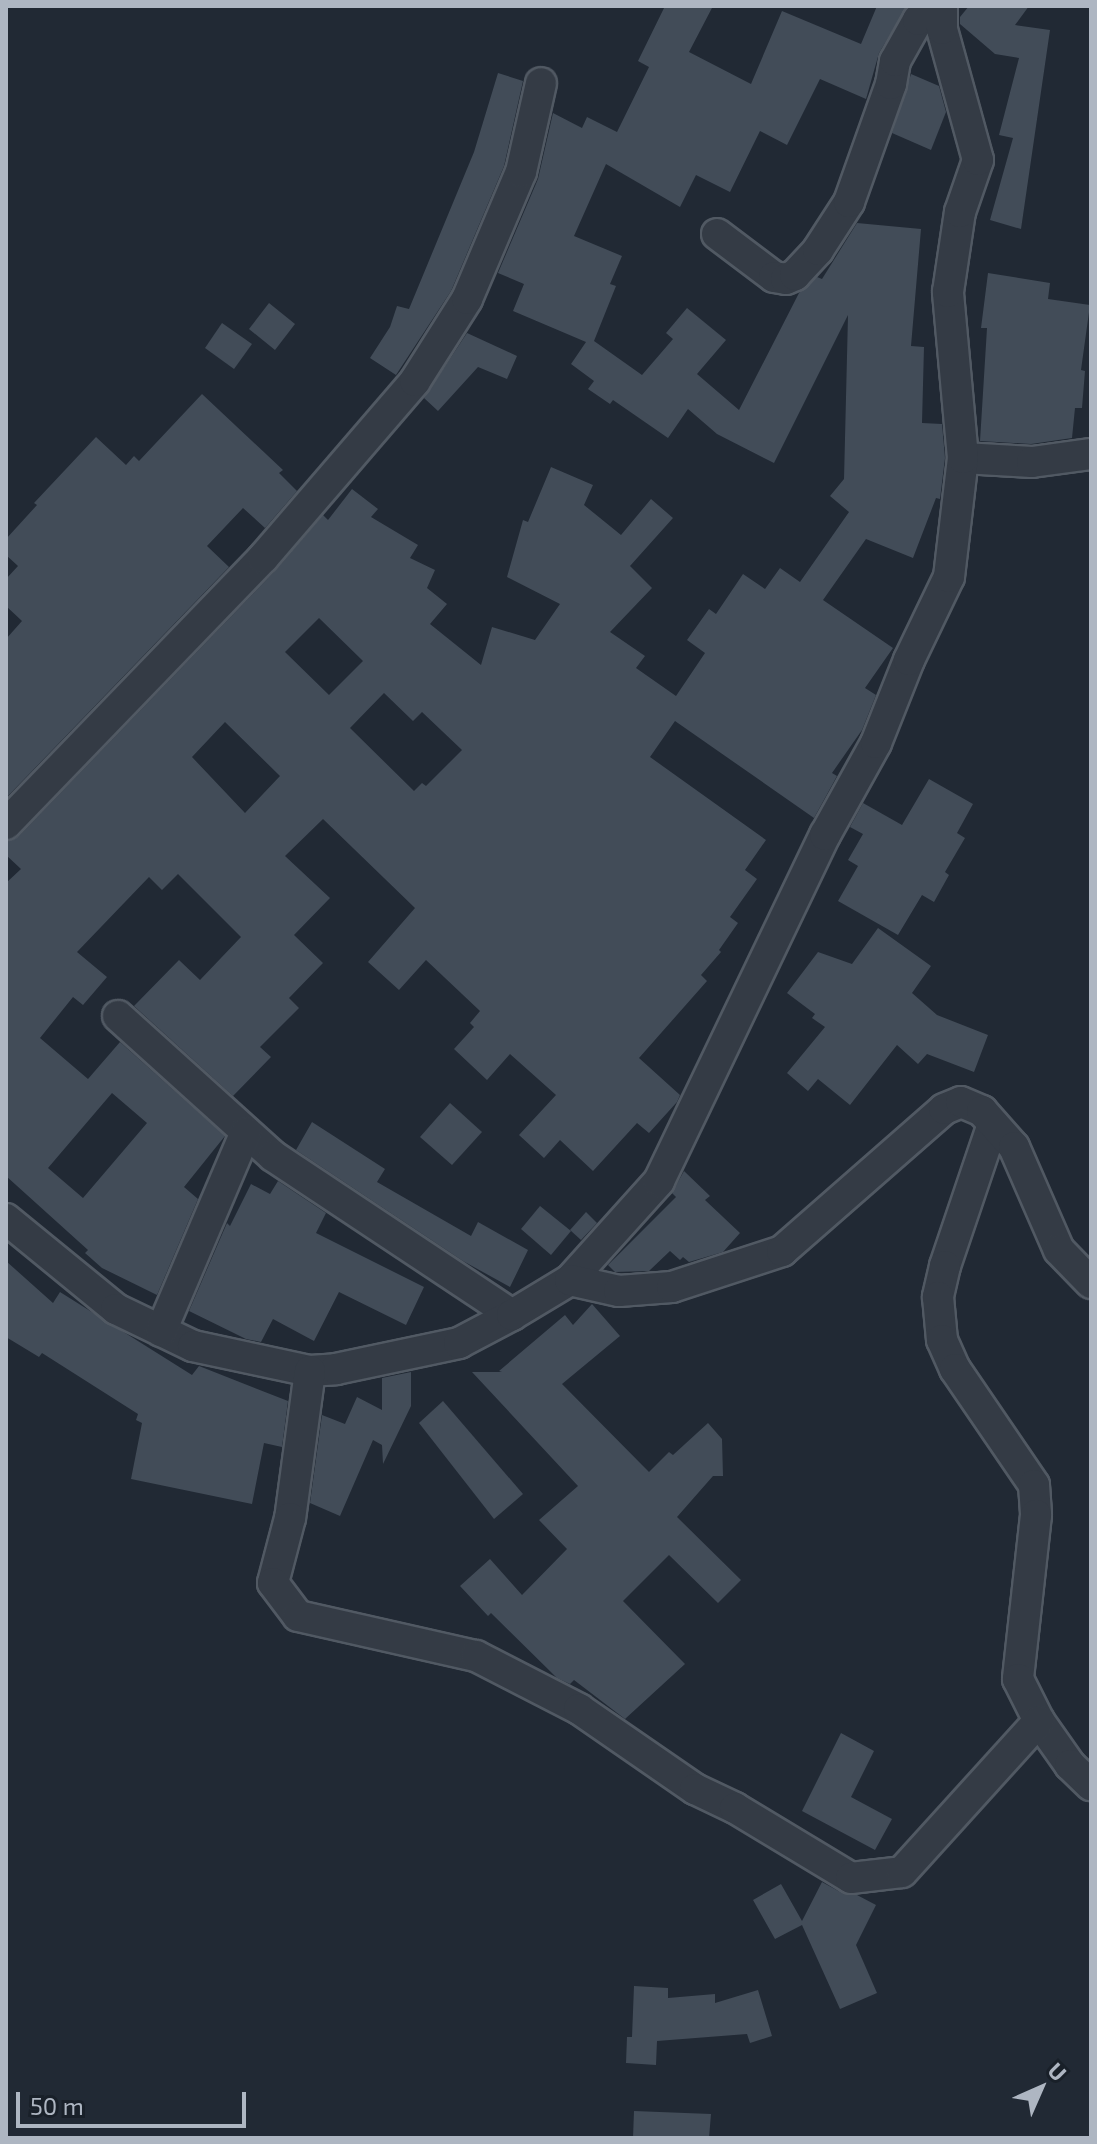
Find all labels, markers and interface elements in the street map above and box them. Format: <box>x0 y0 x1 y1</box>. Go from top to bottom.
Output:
north arrow <box>1001 2048 1081 2128</box>
text: U <box>1043 2057 1072 2086</box>
scale bar <box>20 2076 250 2126</box>
text: 50 m <box>30 2091 84 2120</box>

